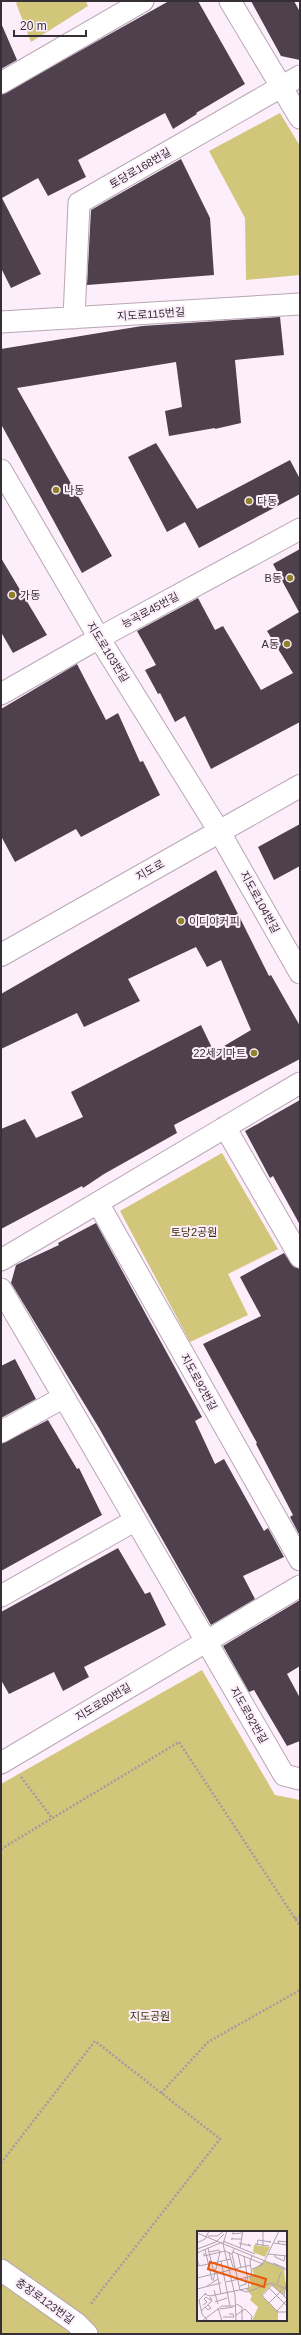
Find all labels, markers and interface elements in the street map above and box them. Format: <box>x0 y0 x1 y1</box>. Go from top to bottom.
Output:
scale bar <box>14 12 86 38</box>
text: 20 m <box>20 19 47 33</box>
street label: 토당로168번길 <box>107 146 173 190</box>
street label: 지도로115번길 <box>117 306 185 322</box>
place label: 나동 <box>64 484 84 496</box>
marker: 나동 <box>51 485 61 495</box>
place label: 다동 <box>257 495 277 507</box>
marker: 다동 <box>244 496 254 506</box>
place label: B동 <box>265 572 282 584</box>
marker: B동 <box>285 573 295 583</box>
place label: 가동 <box>20 589 40 601</box>
marker: 가동 <box>7 590 17 600</box>
street label: 능곡로45번길 <box>119 590 181 630</box>
street label: 지도로103번길 <box>85 620 131 684</box>
place label: A동 <box>262 638 279 650</box>
marker: A동 <box>282 639 292 649</box>
street label: 지도로 <box>134 857 166 883</box>
street label: 지도로104번길 <box>238 869 282 935</box>
place label: 이디야커피 <box>189 915 240 927</box>
marker: 이디야커피 <box>176 916 186 926</box>
place label: 22세기마트 <box>193 1047 246 1059</box>
marker: 22세기마트 <box>249 1048 259 1058</box>
park label: 토당2공원 <box>171 1226 217 1238</box>
street label: 지도로92번길 <box>179 1352 219 1412</box>
street label: 지도로80번길 <box>73 1681 133 1723</box>
street label: 지도로92번길 <box>228 1685 270 1745</box>
park label: 지도공원 <box>130 2010 170 2022</box>
inset map <box>197 2231 287 2321</box>
street label: 충장로123번길 <box>14 2276 76 2326</box>

